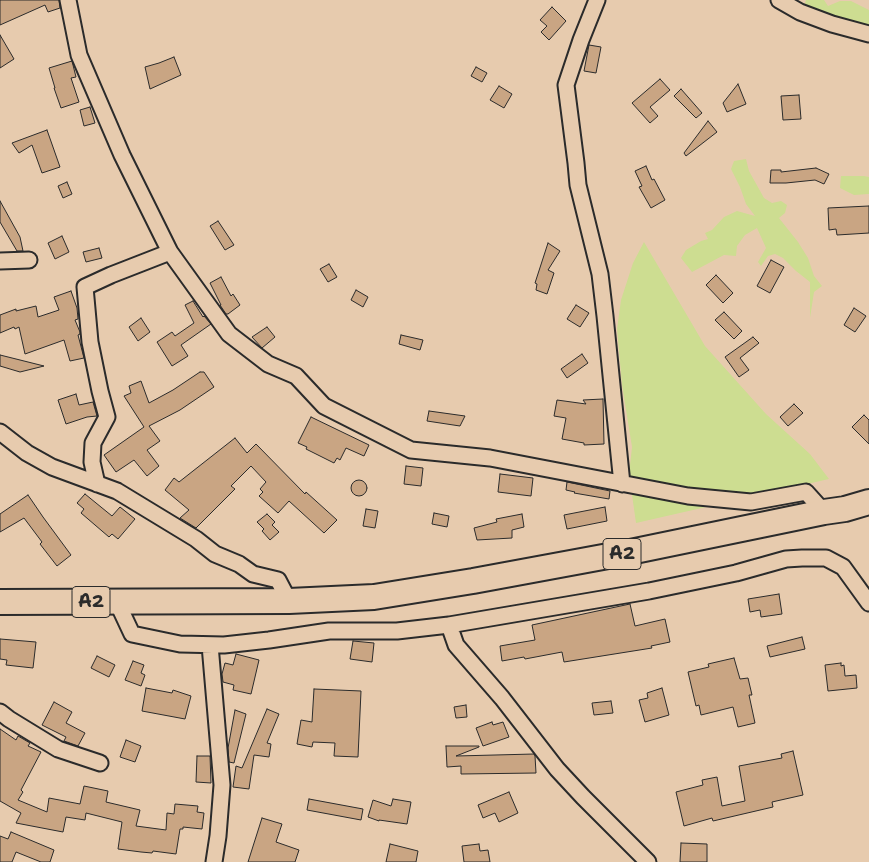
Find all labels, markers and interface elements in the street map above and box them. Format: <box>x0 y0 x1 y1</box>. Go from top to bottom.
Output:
road number: A2 <box>603 538 641 570</box>
road number: A2 <box>72 586 110 618</box>

